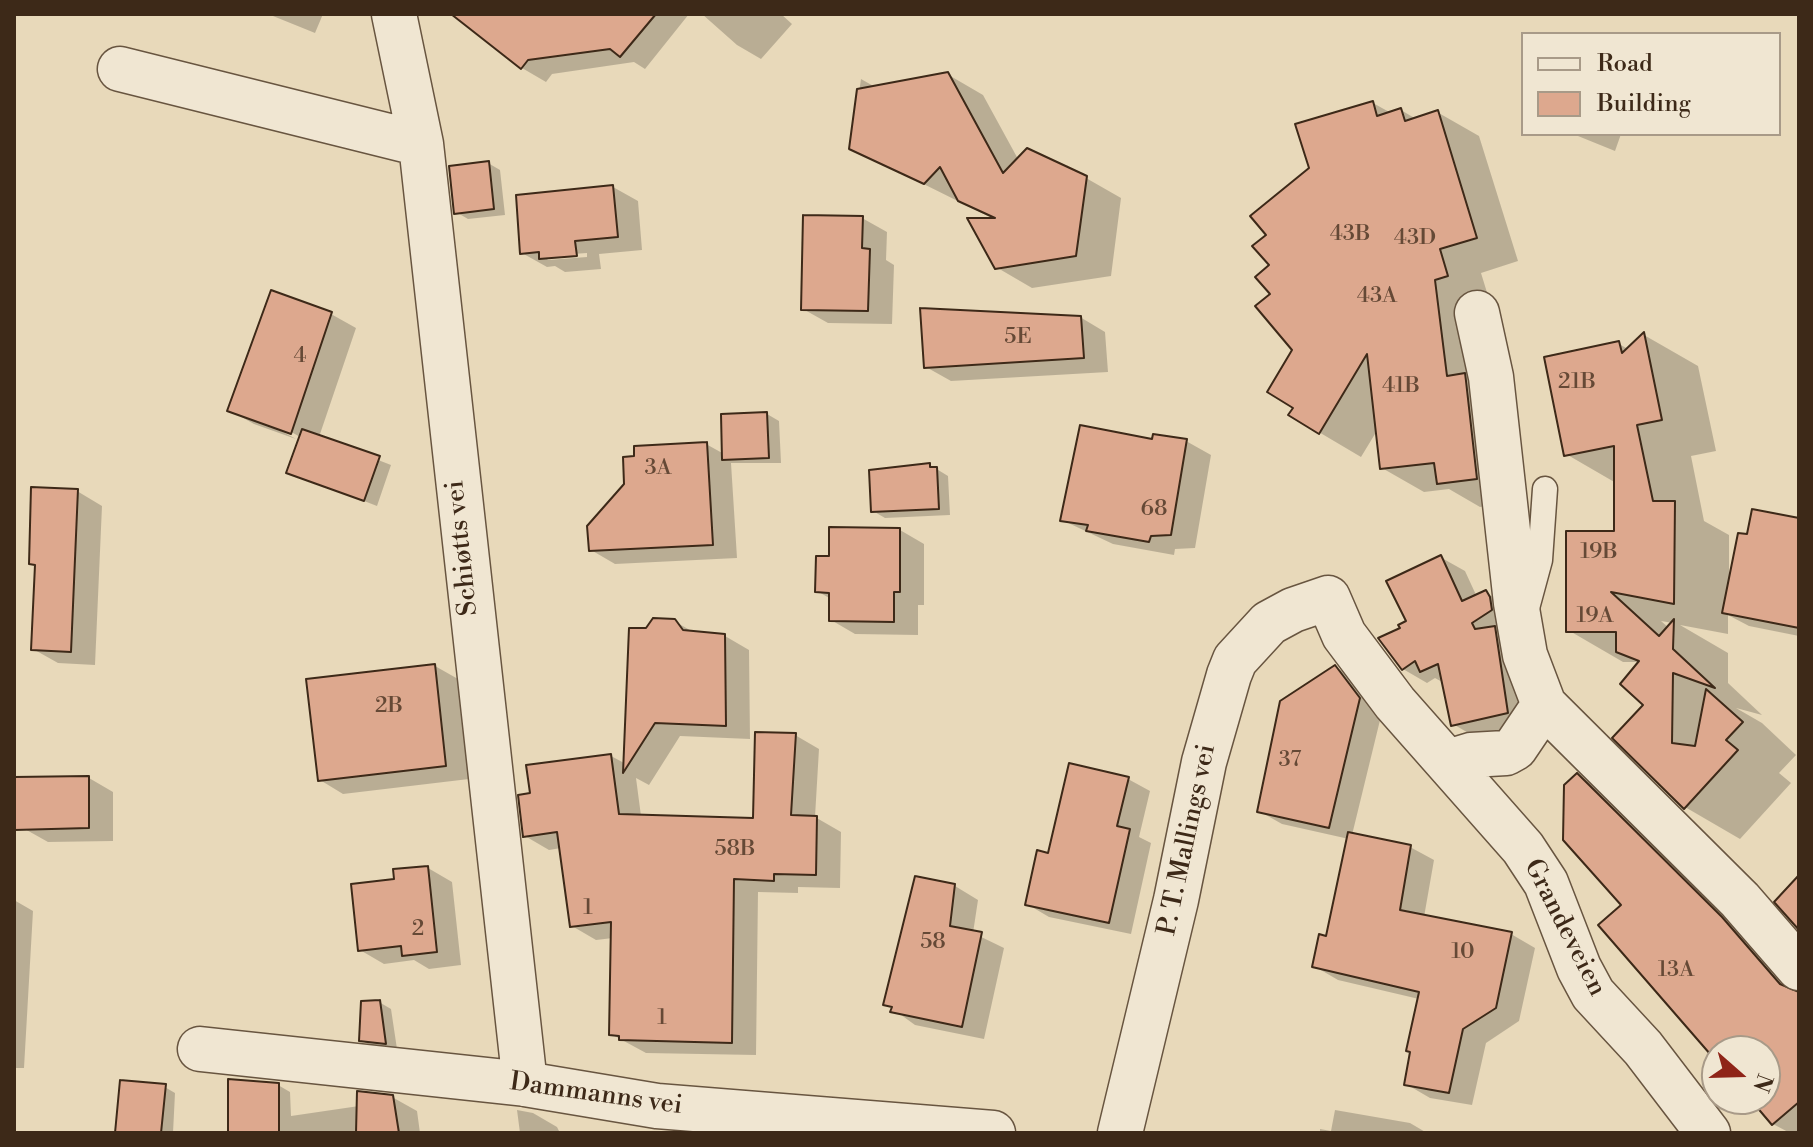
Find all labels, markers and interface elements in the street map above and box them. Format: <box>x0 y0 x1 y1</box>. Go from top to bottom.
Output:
legend <box>1521 32 1781 136</box>
text: Road <box>1597 49 1653 79</box>
text: Building <box>1597 89 1691 119</box>
house number: 43B <box>1330 222 1370 248</box>
house number: 43D <box>1394 226 1436 252</box>
house number: 43A <box>1357 284 1397 310</box>
house number: 5E <box>1004 325 1032 351</box>
house number: 4 <box>293 344 307 370</box>
house number: 21B <box>1558 370 1596 396</box>
house number: 41B <box>1382 374 1420 400</box>
house number: 3A <box>644 456 672 482</box>
street label: Schiøtts vei <box>440 479 486 617</box>
house number: 68 <box>1141 497 1167 523</box>
house number: 19B <box>1580 540 1618 566</box>
house number: 19A <box>1576 604 1614 630</box>
house number: 2B <box>375 694 403 720</box>
street label: P. T. Mallings vei <box>1153 742 1223 938</box>
house number: 37 <box>1279 748 1301 774</box>
house number: 58B <box>714 837 756 863</box>
street label: Grandeveien <box>1516 854 1612 1002</box>
house number: 1 <box>583 896 593 922</box>
house number: 2 <box>412 917 424 943</box>
house number: 58 <box>920 930 946 956</box>
house number: 10 <box>1451 940 1475 966</box>
house number: 13A <box>1658 958 1694 984</box>
house number: 1 <box>657 1006 667 1032</box>
north arrow <box>1701 1035 1781 1115</box>
street label: Dammanns vei <box>508 1067 684 1123</box>
text: N <box>1746 1070 1778 1095</box>

